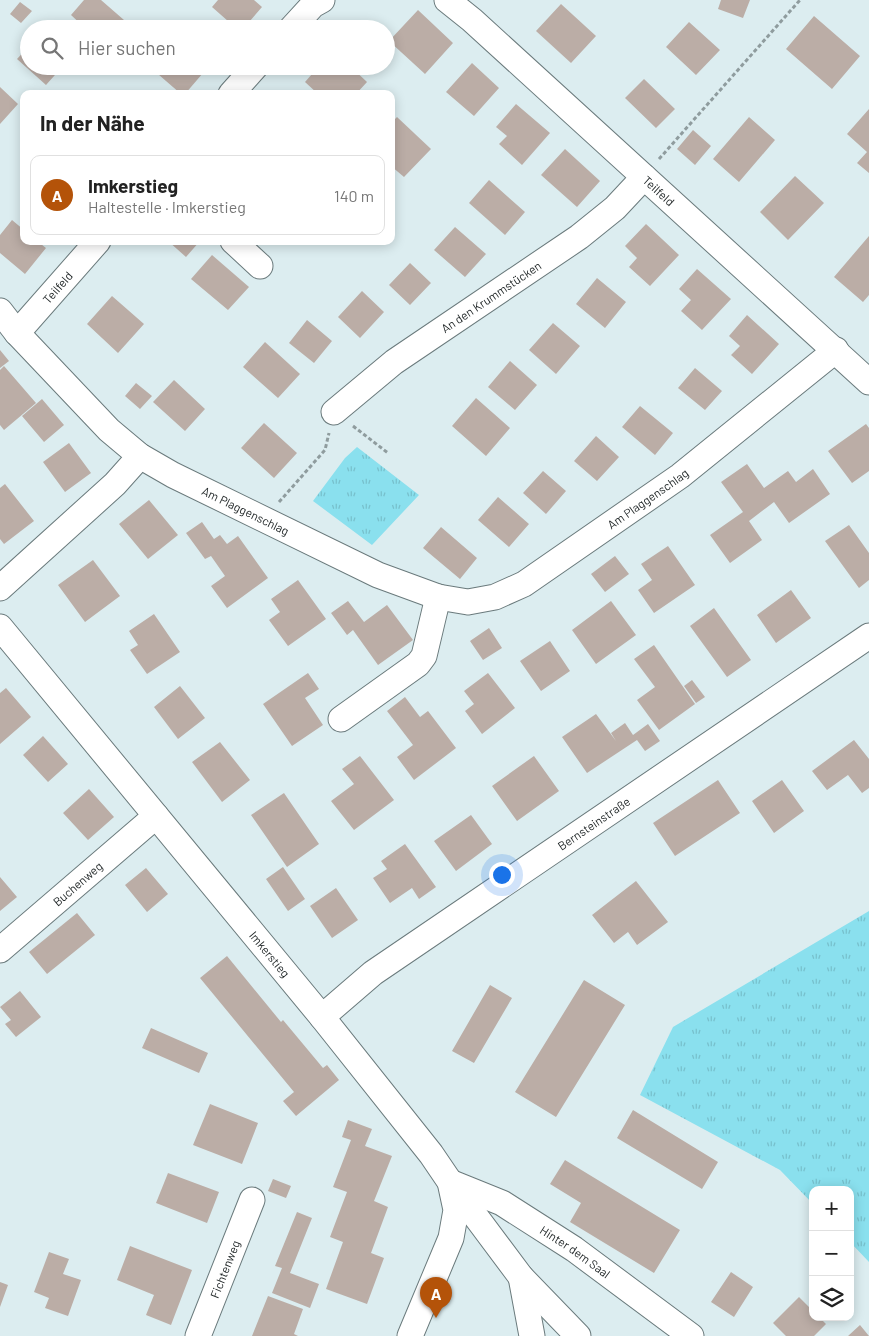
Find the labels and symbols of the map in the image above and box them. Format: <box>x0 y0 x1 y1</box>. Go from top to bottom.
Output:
street label: Teilfeld <box>640 173 678 208</box>
street label: An den Krummstücken <box>438 258 543 335</box>
street label: Teilfeld <box>40 268 75 306</box>
street label: Am Plaggenschlag <box>604 465 691 531</box>
street label: Am Plaggenschlag <box>200 483 292 538</box>
street label: Bernsteinstraße <box>555 794 632 853</box>
street label: Buchenweg <box>50 859 105 909</box>
your location <box>489 862 515 888</box>
street label: Imkerstieg <box>247 928 293 980</box>
street label: Hinter dem Saal <box>538 1222 613 1281</box>
street label: Fichtenweg <box>207 1238 242 1300</box>
pin: A <box>420 1277 452 1318</box>

